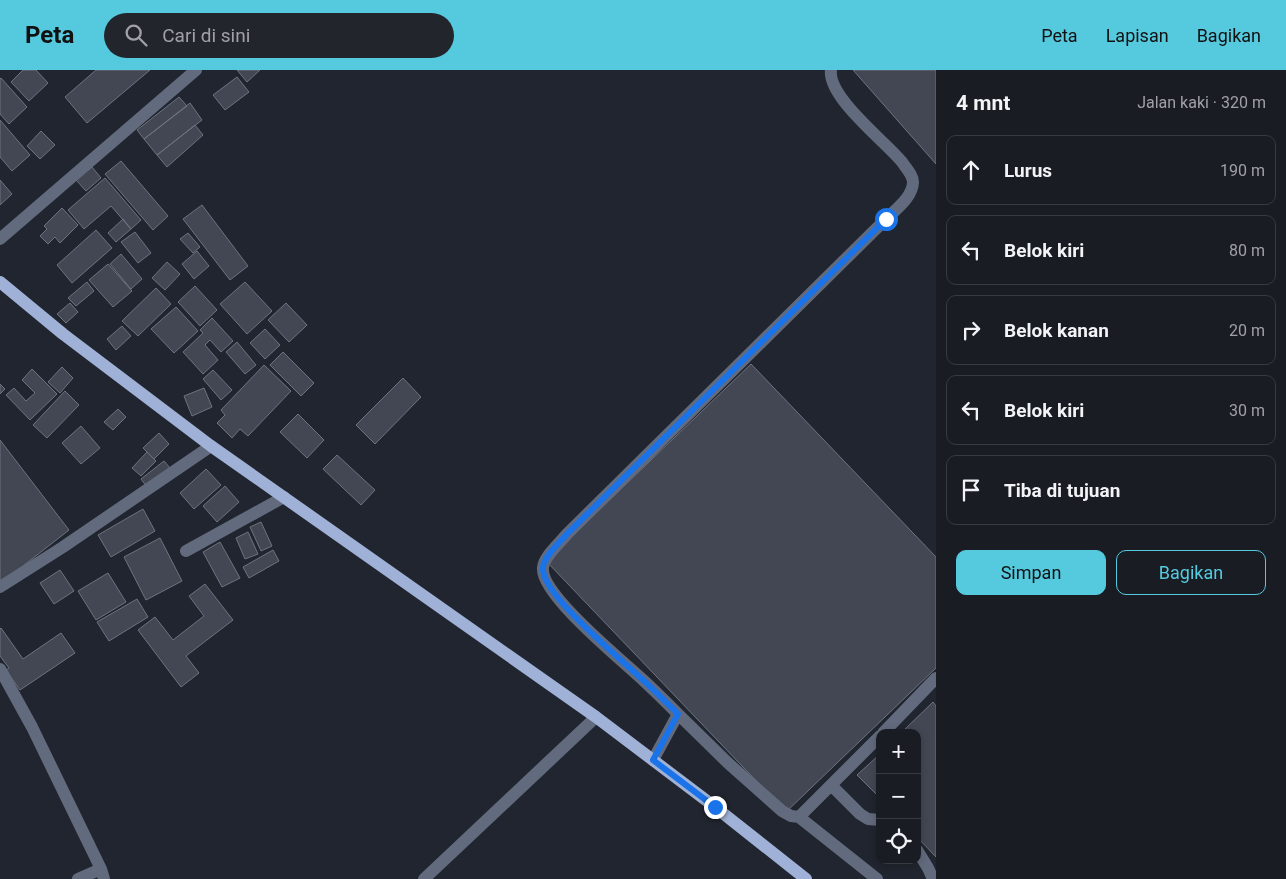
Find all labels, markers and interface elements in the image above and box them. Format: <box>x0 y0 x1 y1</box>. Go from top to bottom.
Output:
search box <box>104 13 454 58</box>
text: Peta <box>25 21 74 49</box>
icon: search <box>122 21 150 49</box>
text: Cari di sini <box>162 24 250 47</box>
text: Peta <box>1041 25 1078 46</box>
text: Lapisan <box>1106 25 1169 46</box>
text: Bagikan <box>1197 25 1261 46</box>
text: 4 mnt <box>956 91 1010 115</box>
text: Jalan kaki · 320 m <box>1137 93 1266 112</box>
icon: ahead <box>957 156 985 184</box>
text: Lurus <box>1004 159 1052 182</box>
text: 190 m <box>1220 161 1265 180</box>
route start <box>875 208 898 231</box>
icon: left <box>957 236 985 264</box>
text: Belok kiri <box>1004 239 1084 262</box>
text: 80 m <box>1229 241 1265 260</box>
icon: right <box>957 316 985 344</box>
text: Belok kanan <box>1004 319 1109 342</box>
text: 20 m <box>1229 321 1265 340</box>
icon: left <box>957 396 985 424</box>
text: Belok kiri <box>1004 399 1084 422</box>
text: 30 m <box>1229 401 1265 420</box>
icon: arrive <box>957 476 985 504</box>
text: Tiba di tujuan <box>1004 479 1120 502</box>
button: Simpan <box>956 550 1106 595</box>
button: Bagikan <box>1116 550 1266 595</box>
map controls <box>876 729 921 864</box>
button: + <box>876 729 921 774</box>
button: − <box>876 774 921 819</box>
route end <box>704 796 727 819</box>
button: locate <box>876 819 921 864</box>

